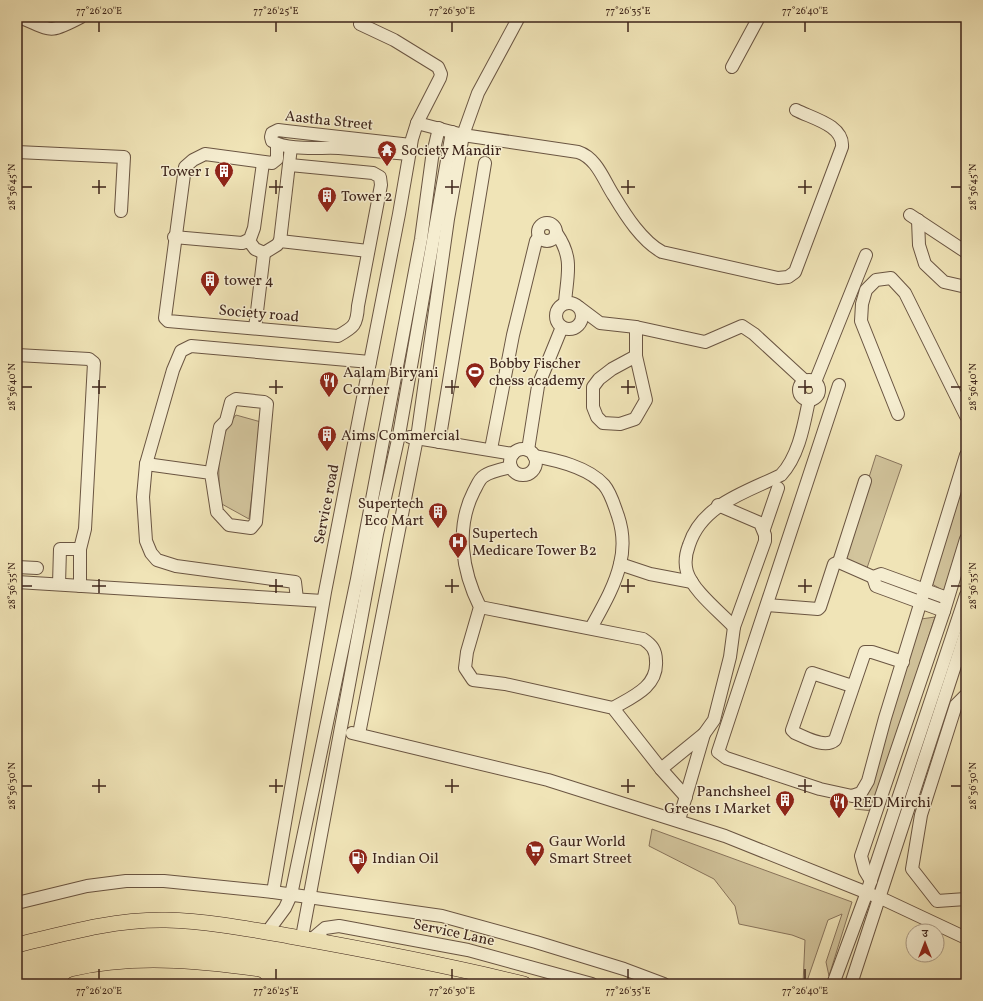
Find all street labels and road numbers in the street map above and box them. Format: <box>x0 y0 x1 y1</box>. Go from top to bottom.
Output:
street label: Aastha Street <box>284 106 374 137</box>
street label: Society road <box>218 301 300 328</box>
street label: Service road <box>309 462 346 546</box>
street label: Service Lane <box>411 915 496 952</box>

